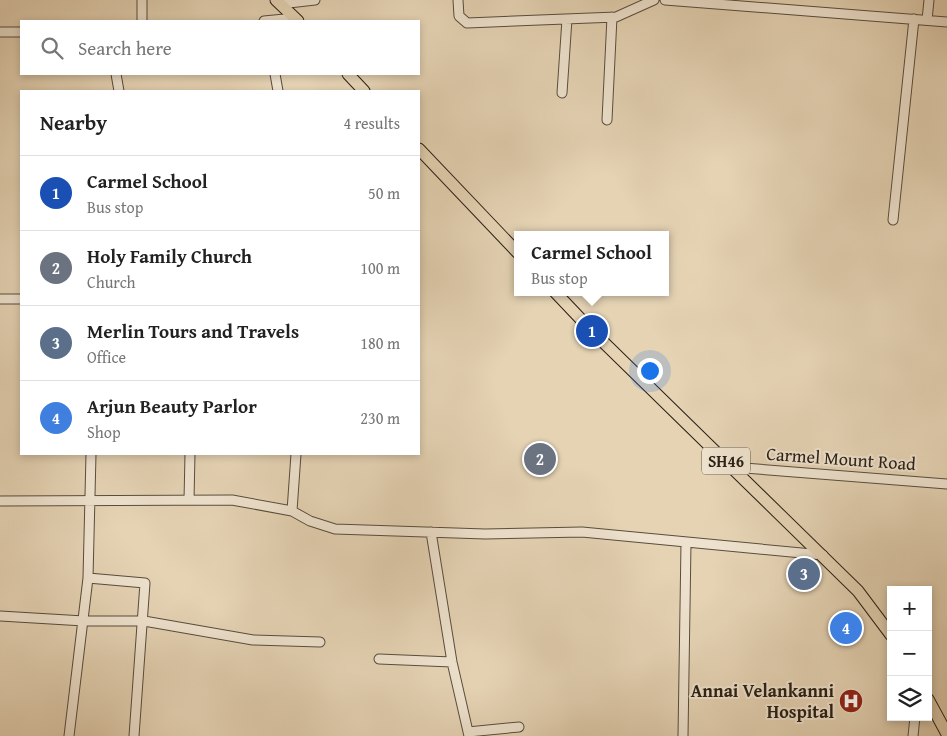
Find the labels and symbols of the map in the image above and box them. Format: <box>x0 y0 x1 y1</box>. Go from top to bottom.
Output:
pin: 1 <box>576 312 608 350</box>
your location <box>637 358 663 384</box>
pin: 2 <box>524 440 556 478</box>
street label: Carmel Mount Road <box>765 440 917 477</box>
road number: SH46 <box>702 448 750 474</box>
pin: 3 <box>788 555 820 593</box>
pin: 4 <box>830 609 862 647</box>
place label: Annai Velankanni Hospital <box>691 677 834 725</box>
hospital icon: Annai Velankanni Hospital <box>838 688 864 714</box>

